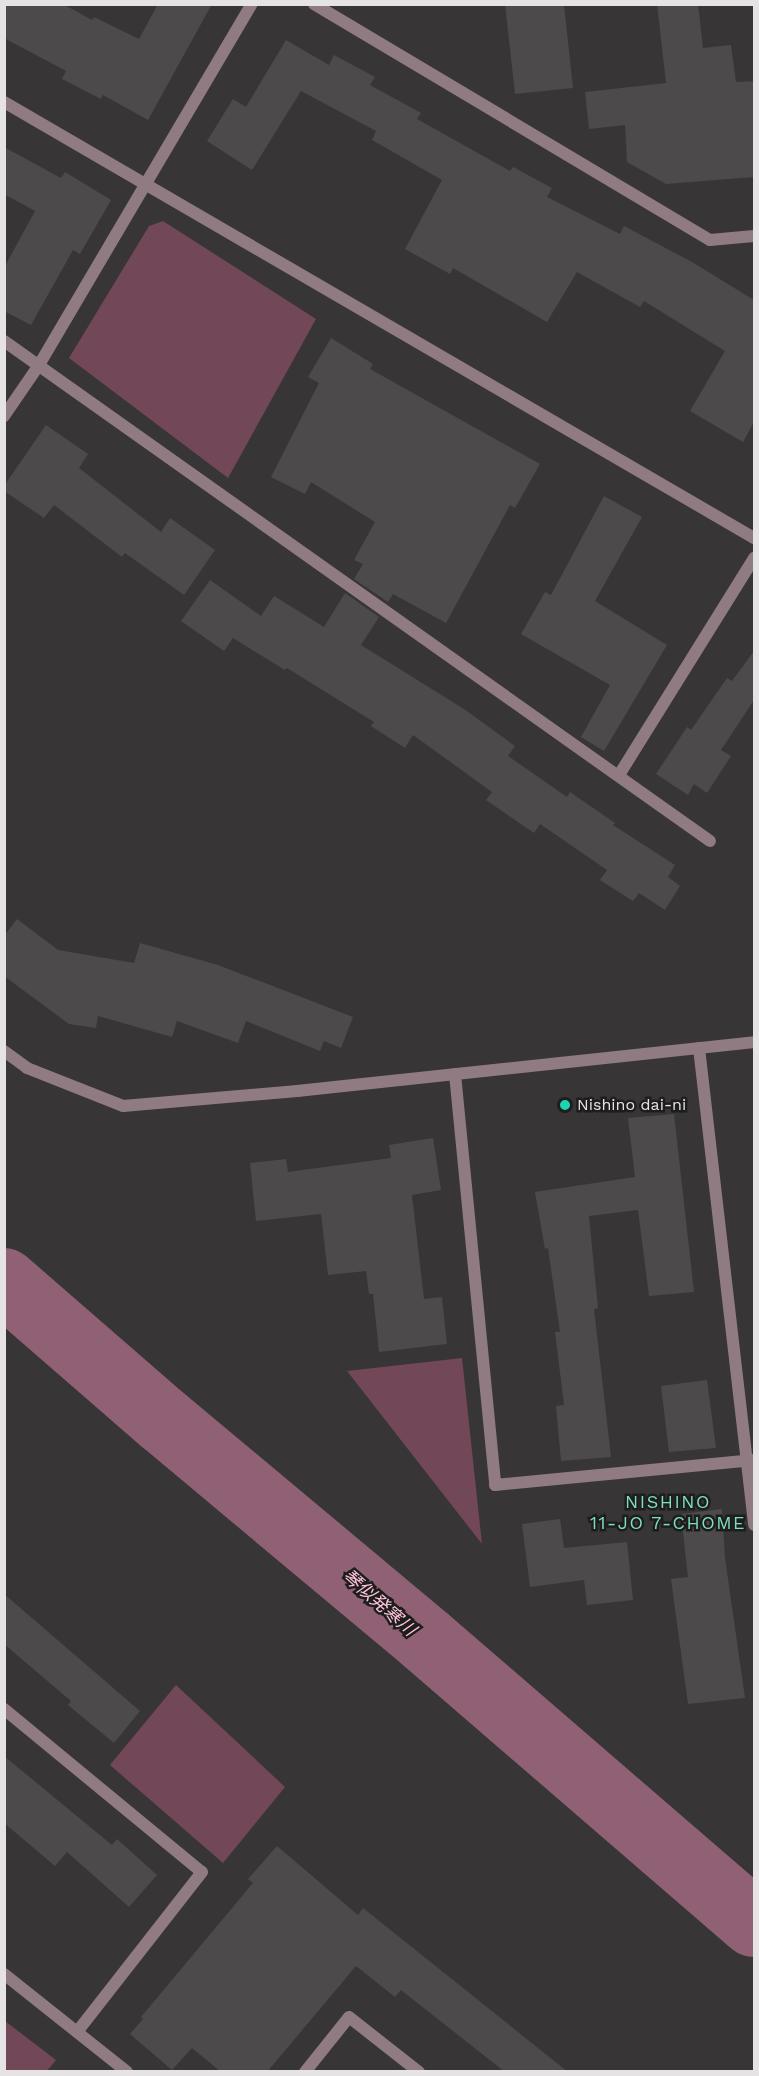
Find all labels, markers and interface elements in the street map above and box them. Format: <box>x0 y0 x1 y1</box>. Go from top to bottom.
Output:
place label: Nishino dai-ni <box>577 1095 686 1115</box>
marker: Nishino dai-ni <box>558 1098 572 1112</box>
district label: NISHINO 11-JO 7-CHOME <box>590 1492 746 1534</box>
water label: 琴似発寒川 <box>338 1565 420 1641</box>

